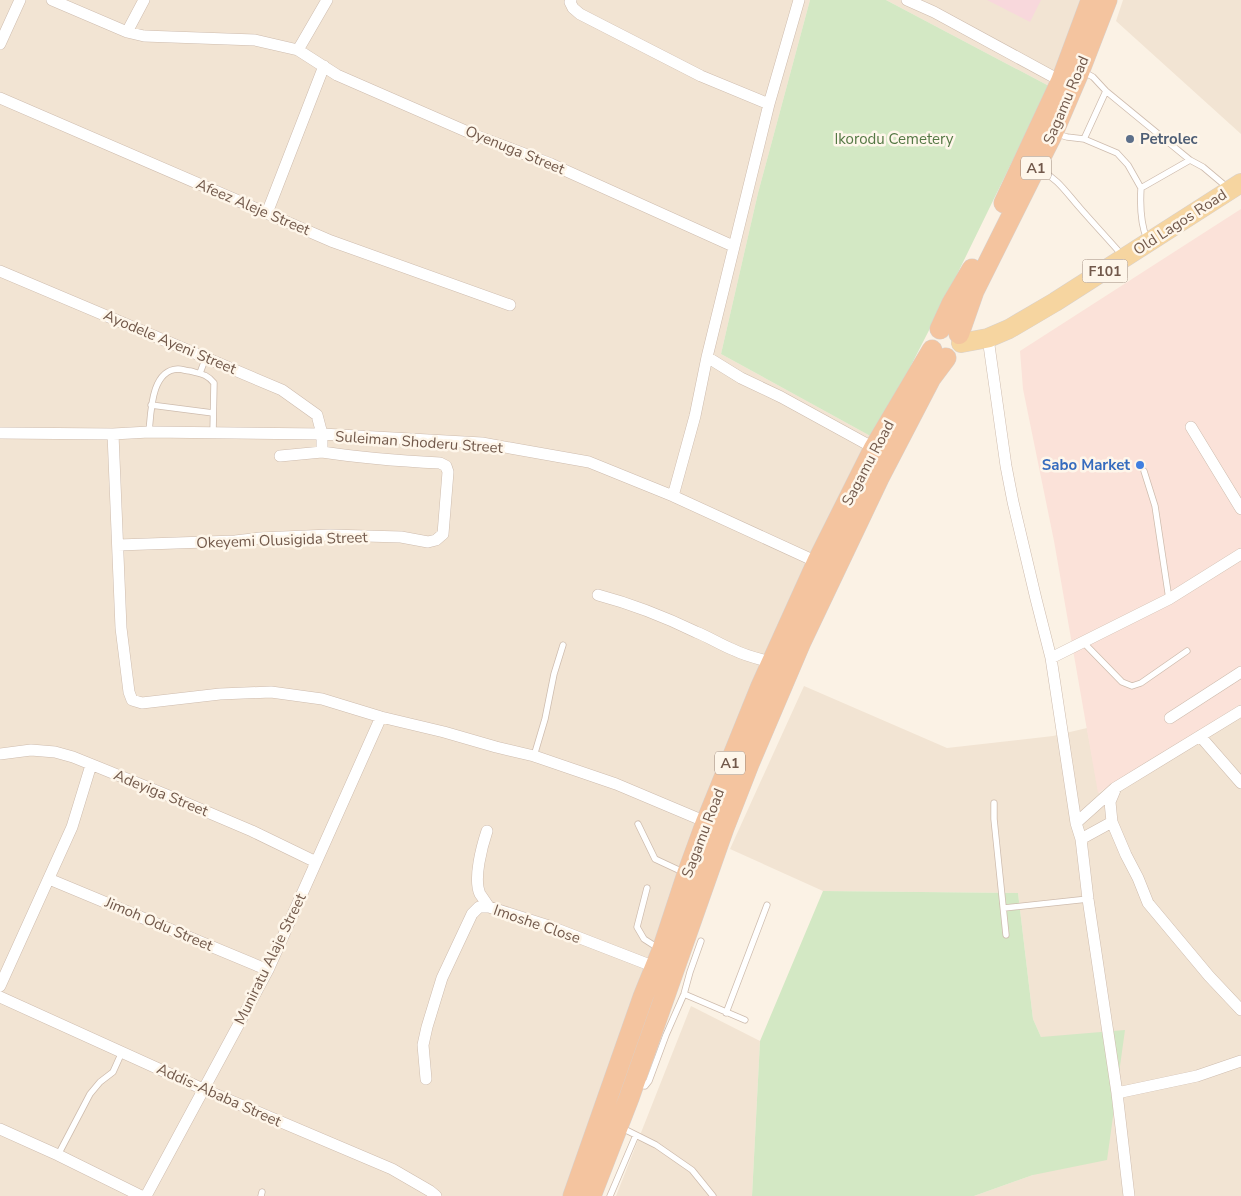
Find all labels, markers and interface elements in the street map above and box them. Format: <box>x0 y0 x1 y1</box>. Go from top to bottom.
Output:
street label: Sagamu Road <box>1038 53 1094 147</box>
street label: Oyenuga Street <box>462 121 568 179</box>
park label: Ikorodu Cemetery <box>834 129 954 149</box>
place label: Petrolec <box>1140 129 1198 149</box>
marker: Petrolec <box>1124 133 1136 145</box>
road number: A1 <box>1021 156 1051 180</box>
street label: Afeez Aleje Street <box>193 174 314 240</box>
street label: Old Lagos Road <box>1129 184 1231 260</box>
road number: F101 <box>1082 260 1128 282</box>
street label: Ayodele Ayeni Street <box>101 305 240 379</box>
street label: Sagamu Road <box>837 417 899 509</box>
street label: Suleiman Shoderu Street <box>334 426 504 458</box>
place label: Sabo Market <box>1042 455 1130 475</box>
marker: Sabo Market <box>1134 459 1146 471</box>
street label: Okeyemi Olusigida Street <box>196 527 369 553</box>
road number: A1 <box>715 751 745 774</box>
street label: Adeyiga Street <box>111 765 212 821</box>
street label: Sagamu Road <box>677 786 729 880</box>
street label: Muniratu Alaje Street <box>230 889 311 1028</box>
street label: Jimoh Odu Street <box>101 892 217 956</box>
street label: Imoshe Close <box>491 900 583 948</box>
street label: Addis-Ababa Street <box>154 1059 285 1132</box>

